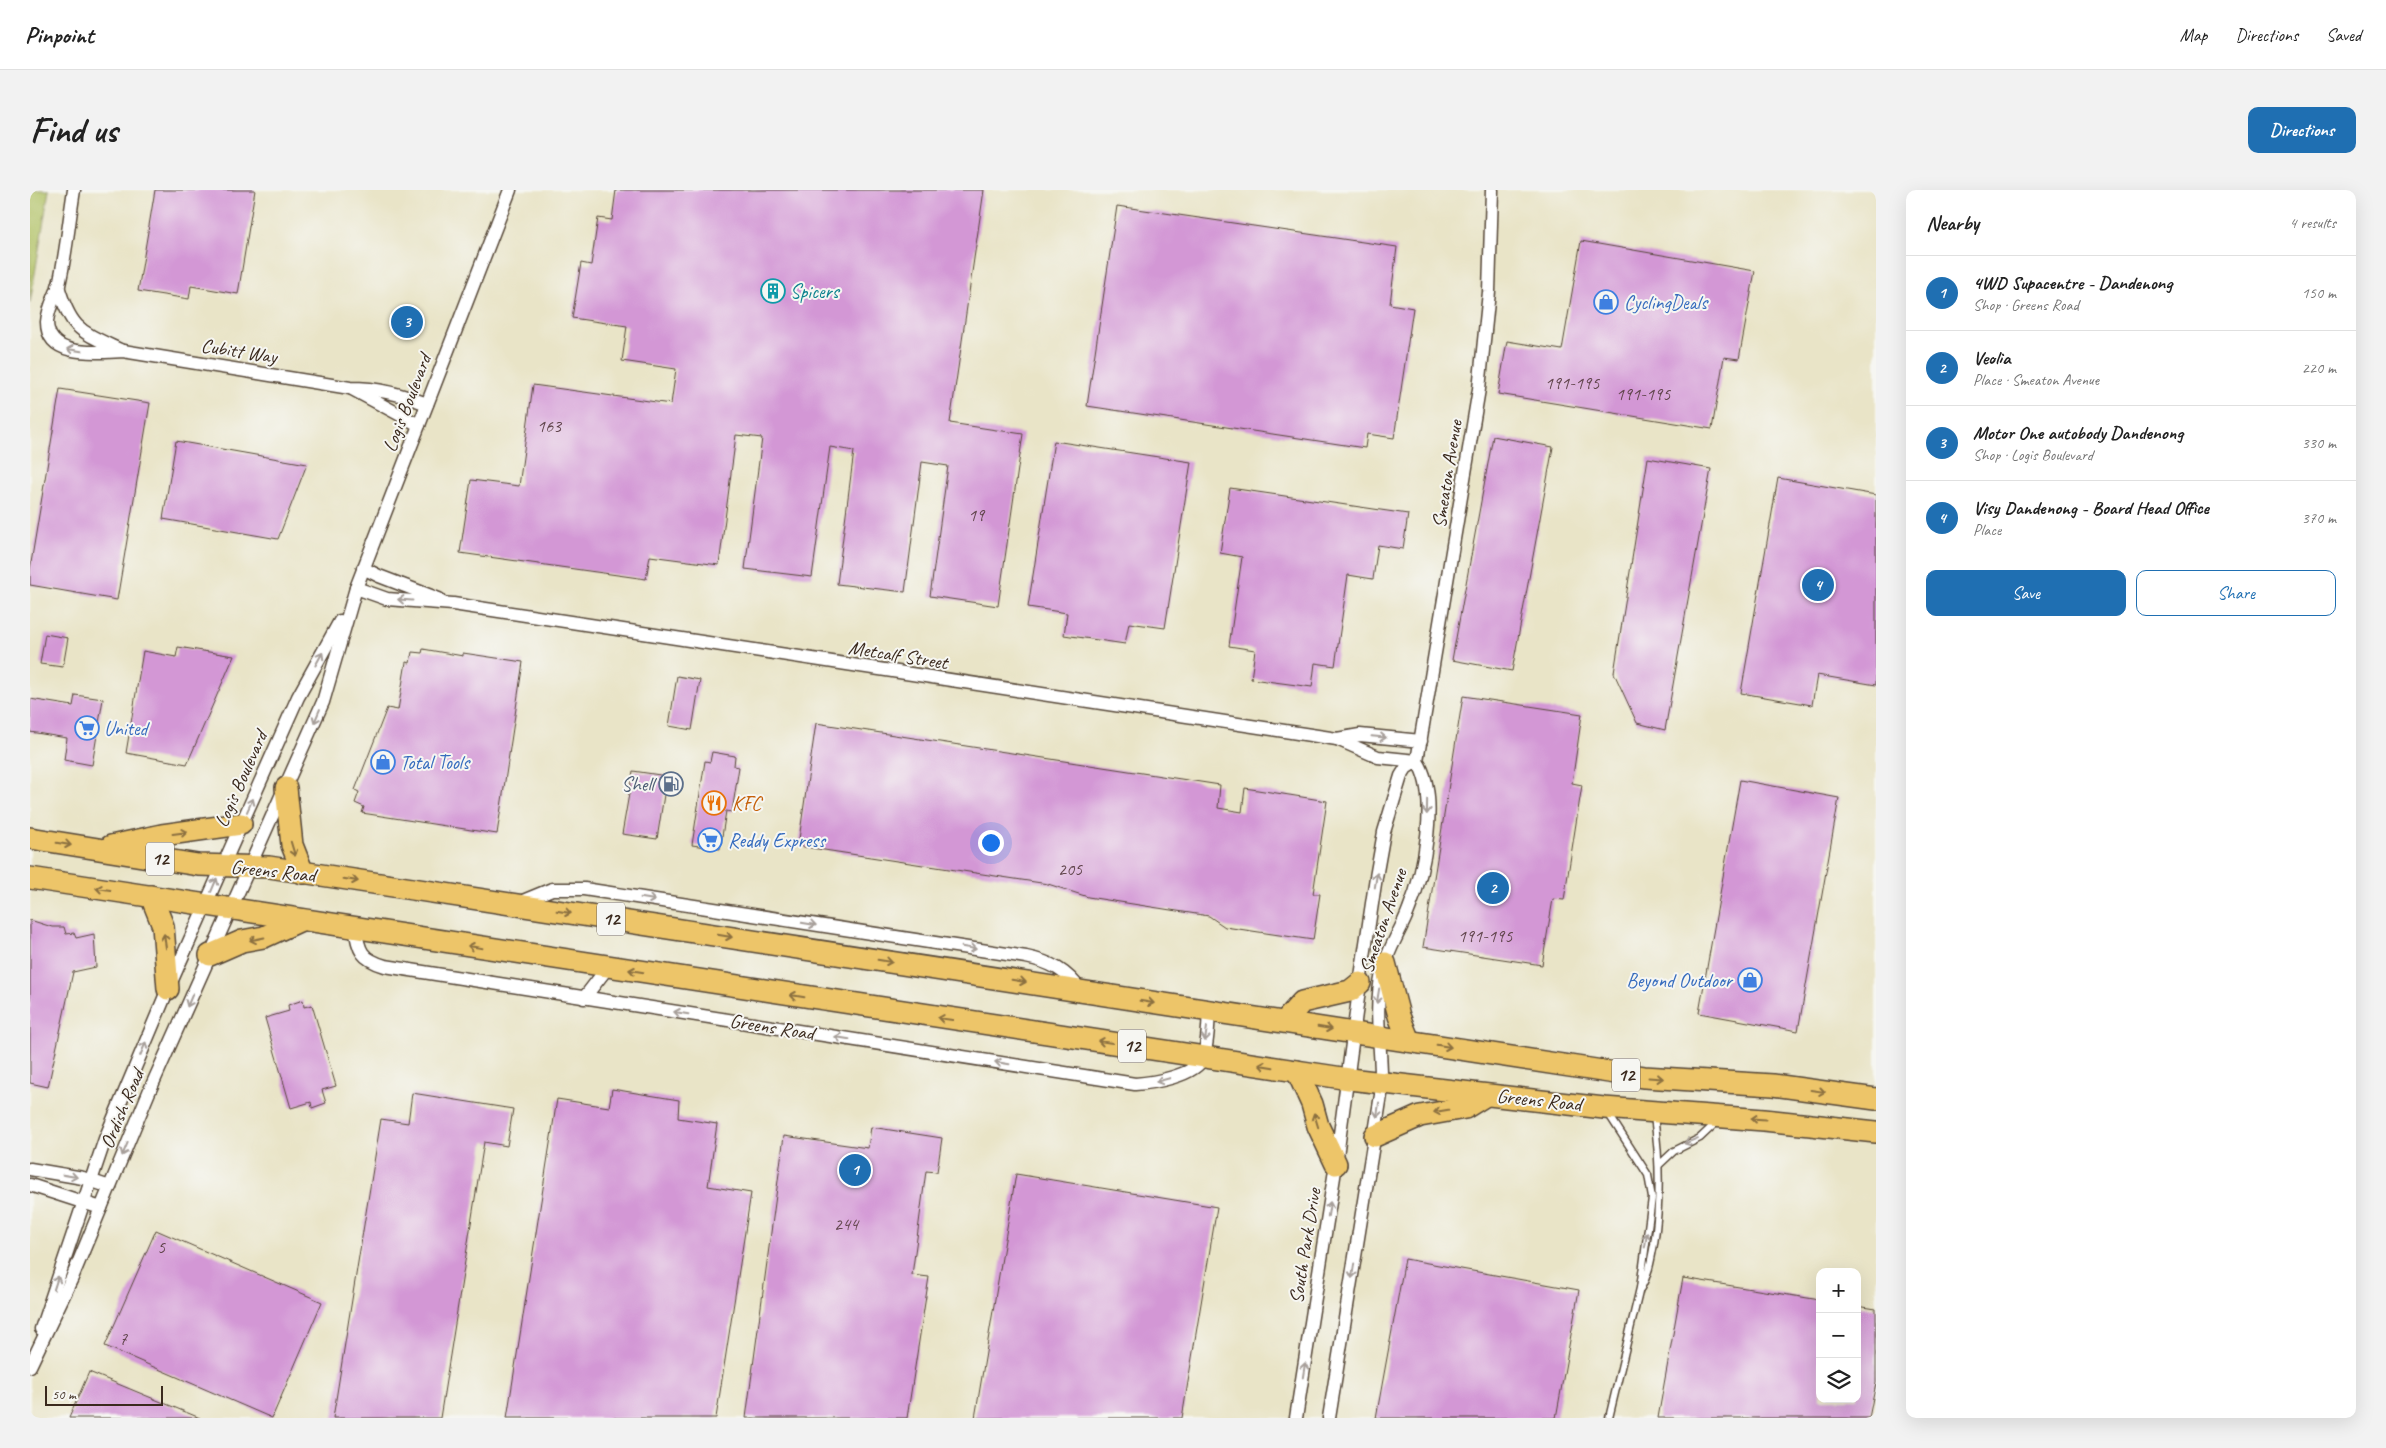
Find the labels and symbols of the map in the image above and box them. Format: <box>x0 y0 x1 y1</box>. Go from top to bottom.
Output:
building icon: Spicers <box>760 278 786 304</box>
place label: Spicers <box>790 279 841 304</box>
shop icon: CyclingDeals <box>1593 289 1619 315</box>
place label: CyclingDeals <box>1624 290 1709 315</box>
pin: 3 <box>391 303 423 341</box>
street label: Cubitt Way <box>199 333 281 370</box>
one-way arrow <box>66 345 82 355</box>
street label: Logis Boulevard <box>377 348 438 455</box>
house number: 191-195 <box>1545 372 1600 394</box>
house number: 191-195 <box>1616 383 1671 405</box>
house number: 163 <box>537 415 563 437</box>
street label: Smeaton Avenue <box>1426 417 1468 530</box>
house number: 19 <box>968 504 986 526</box>
pin: 4 <box>1802 566 1834 604</box>
one-way arrow <box>397 595 413 605</box>
street label: Metcalf Street <box>847 635 952 676</box>
one-way arrow <box>315 652 325 666</box>
one-way arrow <box>311 709 320 724</box>
supermarket icon: United <box>74 715 100 741</box>
place label: United <box>104 716 150 741</box>
street label: Logis Boulevard <box>209 724 275 831</box>
one-way arrow <box>1370 732 1386 742</box>
shop icon: Total Tools <box>370 749 396 775</box>
place label: Total Tools <box>400 750 471 775</box>
fuel station icon: Shell <box>658 771 684 797</box>
place label: Shell <box>621 772 658 797</box>
restaurant icon: KFC <box>701 790 727 816</box>
place label: KFC <box>732 791 763 816</box>
one-way arrow <box>245 798 255 813</box>
one-way arrow <box>1422 798 1432 815</box>
supermarket icon: Reddy Express <box>697 827 723 853</box>
one-way arrow <box>172 828 188 838</box>
place label: Reddy Express <box>728 828 827 853</box>
your location <box>978 830 1004 856</box>
one-way arrow <box>56 839 72 849</box>
one-way arrow <box>289 840 299 856</box>
road number: 12 <box>146 842 174 876</box>
street label: Greens Road <box>230 854 320 888</box>
house number: 205 <box>1058 858 1083 880</box>
street label: Smeaton Avenue <box>1353 864 1413 977</box>
pin: 2 <box>1477 869 1509 907</box>
one-way arrow <box>1371 872 1381 888</box>
one-way arrow <box>343 875 359 885</box>
one-way arrow <box>209 878 219 893</box>
one-way arrow <box>95 884 111 894</box>
one-way arrow <box>640 894 656 904</box>
road number: 12 <box>597 902 625 936</box>
one-way arrow <box>556 907 572 917</box>
one-way arrow <box>800 919 816 929</box>
house number: 191-195 <box>1458 925 1513 947</box>
one-way arrow <box>716 931 732 941</box>
one-way arrow <box>160 934 170 950</box>
one-way arrow <box>249 934 265 944</box>
one-way arrow <box>468 941 484 951</box>
one-way arrow <box>961 943 977 953</box>
one-way arrow <box>877 956 893 966</box>
one-way arrow <box>628 966 644 976</box>
shop icon: Beyond Outdoor <box>1737 967 1763 993</box>
place label: Beyond Outdoor <box>1626 968 1734 993</box>
one-way arrow <box>1010 977 1026 987</box>
one-way arrow <box>1373 988 1383 1004</box>
one-way arrow <box>789 991 805 1001</box>
one-way arrow <box>184 992 194 1007</box>
one-way arrow <box>1138 997 1154 1007</box>
one-way arrow <box>674 1007 690 1017</box>
street label: Greens Road <box>728 1008 819 1046</box>
one-way arrow <box>937 1013 953 1023</box>
one-way arrow <box>1317 1023 1333 1033</box>
one-way arrow <box>1201 1026 1211 1042</box>
road number: 12 <box>1118 1029 1146 1062</box>
one-way arrow <box>834 1033 850 1043</box>
one-way arrow <box>1098 1037 1114 1047</box>
one-way arrow <box>139 1041 148 1056</box>
one-way arrow <box>1435 1042 1451 1052</box>
one-way arrow <box>995 1058 1011 1068</box>
road number: 12 <box>1612 1058 1640 1092</box>
one-way arrow <box>1259 1061 1275 1071</box>
street label: Ordish Road <box>94 1063 151 1152</box>
one-way arrow <box>1648 1073 1664 1082</box>
one-way arrow <box>1155 1075 1171 1085</box>
street label: Greens Road <box>1496 1083 1586 1117</box>
one-way arrow <box>1810 1086 1826 1096</box>
one-way arrow <box>1373 1101 1383 1117</box>
one-way arrow <box>1434 1106 1450 1116</box>
one-way arrow <box>1311 1112 1321 1128</box>
one-way arrow <box>1750 1115 1766 1124</box>
one-way arrow <box>1684 1137 1699 1147</box>
one-way arrow <box>120 1141 129 1156</box>
pin: 1 <box>839 1151 871 1189</box>
one-way arrow <box>62 1172 78 1182</box>
street label: South Park Drive <box>1284 1185 1327 1305</box>
one-way arrow <box>1325 1202 1335 1218</box>
house number: 244 <box>834 1213 860 1235</box>
one-way arrow <box>1642 1233 1652 1249</box>
house number: 5 <box>157 1236 166 1258</box>
one-way arrow <box>1348 1262 1358 1278</box>
one-way arrow <box>52 1275 61 1291</box>
house number: 7 <box>119 1328 128 1350</box>
one-way arrow <box>1299 1362 1309 1378</box>
scale bar <box>45 1383 162 1406</box>

